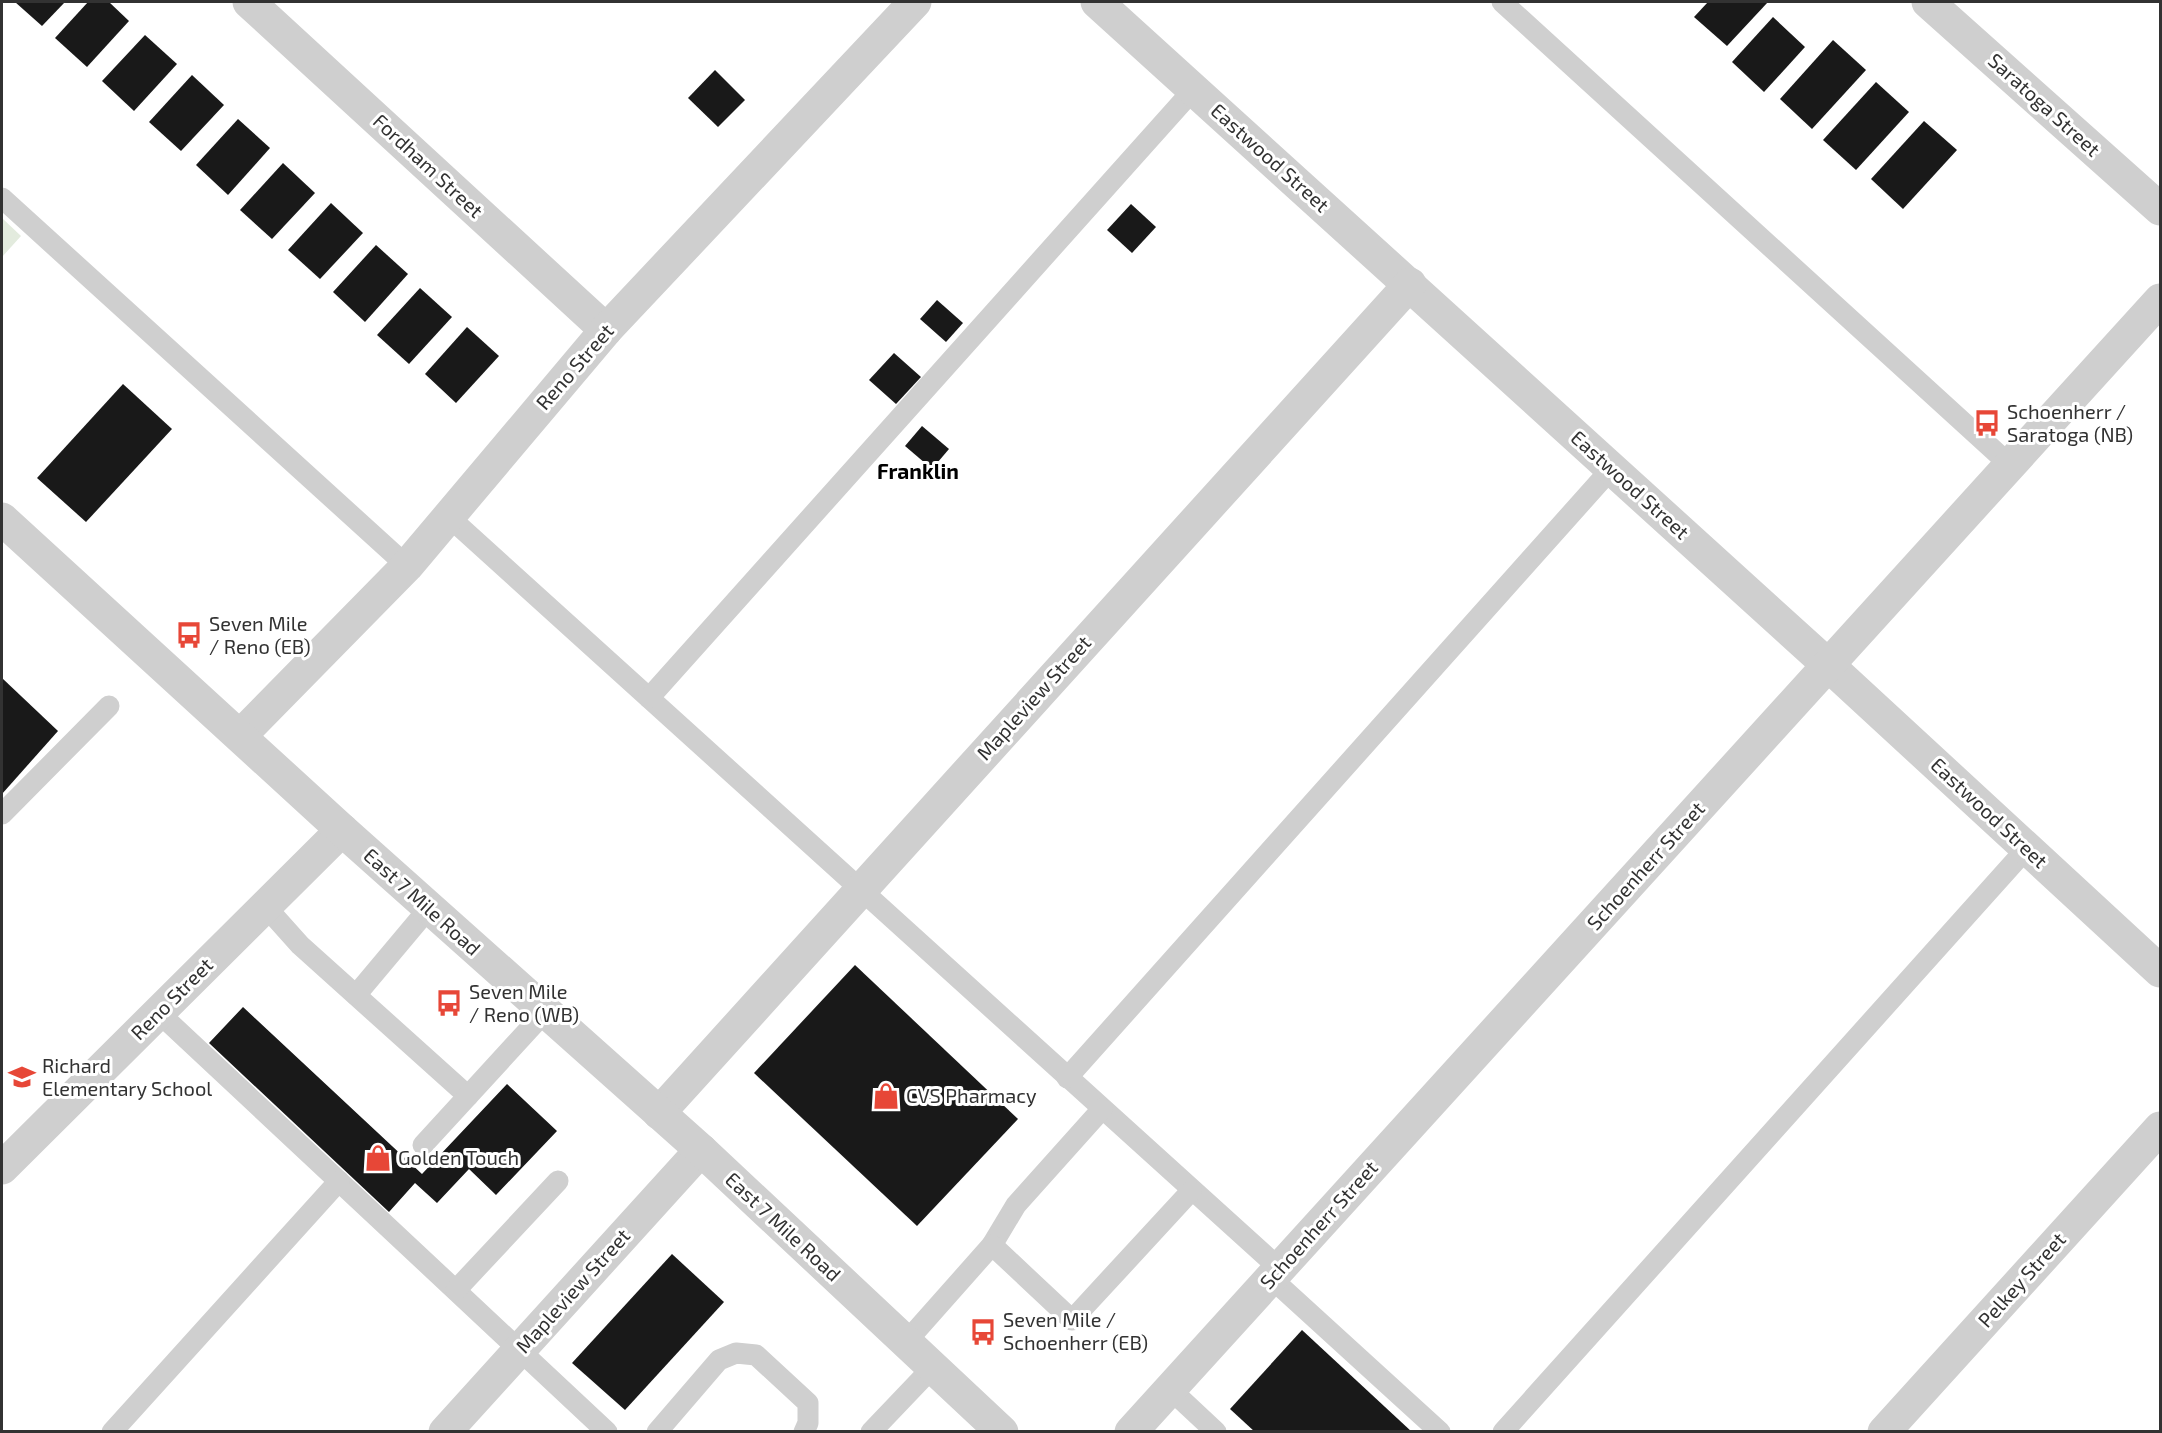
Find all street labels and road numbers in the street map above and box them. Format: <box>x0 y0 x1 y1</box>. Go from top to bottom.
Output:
street label: Saratoga Street <box>1984 48 2106 161</box>
street label: Eastwood Street <box>1207 98 1335 217</box>
street label: Fordham Street <box>369 108 489 222</box>
street label: Reno Street <box>530 318 618 414</box>
street label: Eastwood Street <box>1567 425 1695 544</box>
street label: Mapleview Street <box>971 630 1096 765</box>
street label: Eastwood Street <box>1926 752 2053 873</box>
street label: Schoenherr Street <box>1581 796 1709 934</box>
street label: East 7 Mile Road <box>359 843 486 960</box>
street label: Reno Street <box>125 952 218 1044</box>
street label: Schoenherr Street <box>1254 1155 1382 1293</box>
street label: East 7 Mile Road <box>721 1167 846 1286</box>
street label: Mapleview Street <box>510 1223 635 1358</box>
street label: Pelkey Street <box>1972 1227 2070 1332</box>

